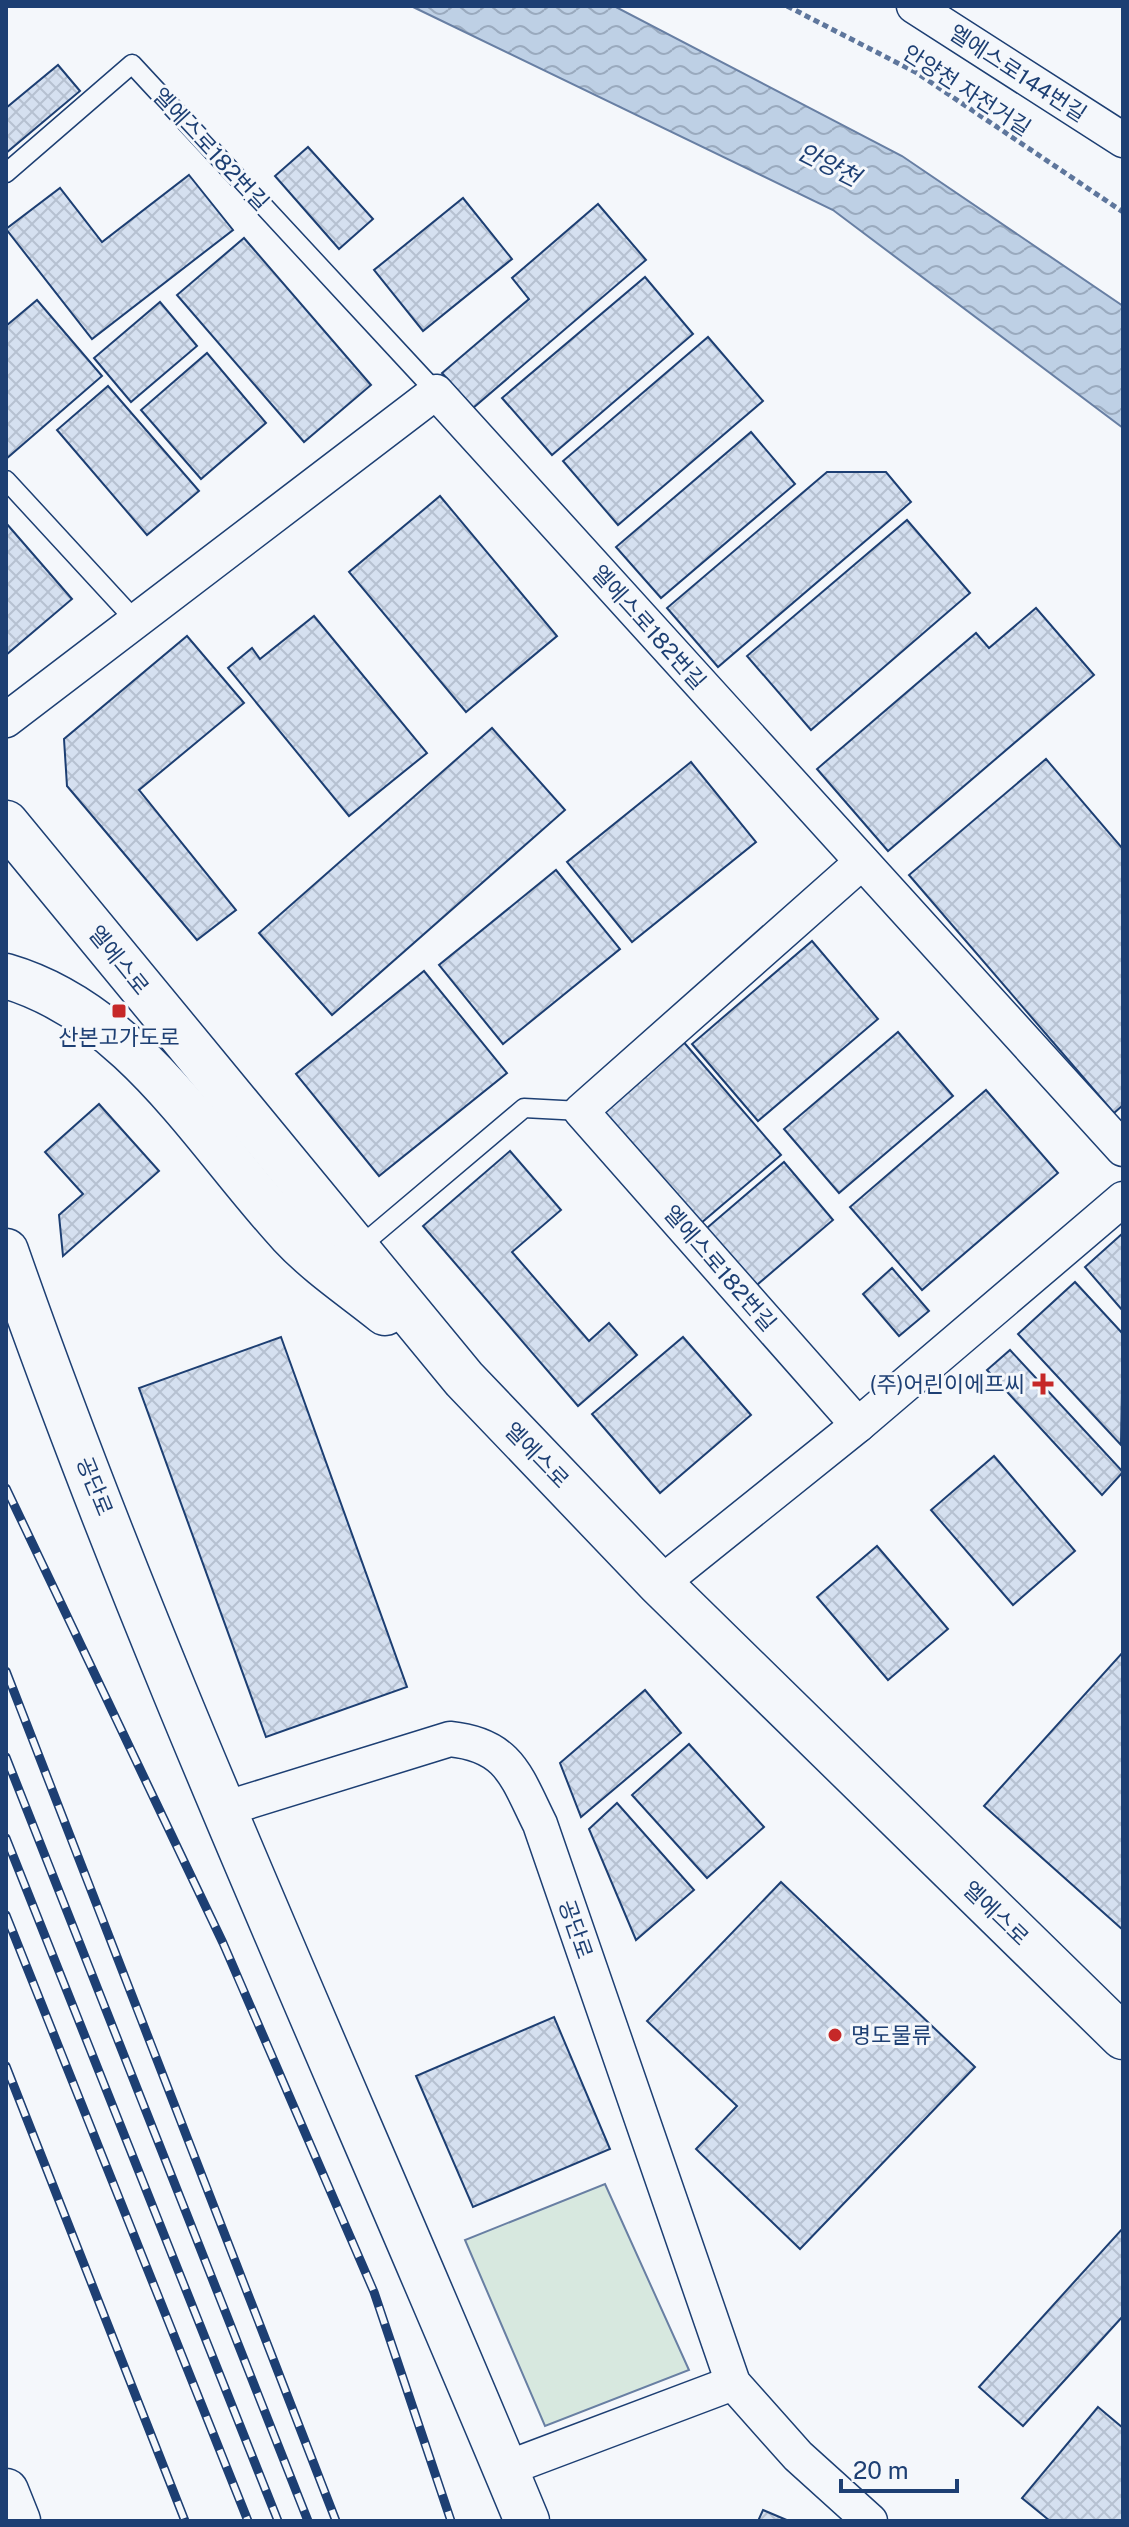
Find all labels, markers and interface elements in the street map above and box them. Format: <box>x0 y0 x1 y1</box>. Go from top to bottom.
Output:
street label: 엘에스로144번길 <box>945 19 1091 127</box>
street label: 안양천 자전거길 <box>898 39 1036 141</box>
street label: 엘에스로182번길 <box>148 82 274 216</box>
water label: 안양천 <box>793 136 867 193</box>
street label: 엘에스로182번길 <box>587 560 711 694</box>
street label: 엘에스로 <box>83 920 155 1000</box>
marker: 산본고가도로 <box>110 1002 128 1020</box>
place label: 산본고가도로 <box>58 1024 180 1050</box>
street label: 엘에스로182번길 <box>658 1200 782 1336</box>
place label: (주)어린이에프씨 <box>870 1371 1025 1397</box>
marker: (주)어린이에프씨 <box>1032 1373 1054 1395</box>
street label: 엘에스로 <box>500 1417 574 1493</box>
street label: 공단로 <box>72 1453 118 1519</box>
street label: 엘에스로 <box>958 1876 1034 1950</box>
street label: 공단로 <box>554 1896 598 1962</box>
place label: 명도물류 <box>851 2022 932 2048</box>
marker: 명도물류 <box>826 2026 844 2044</box>
scale bar <box>841 2443 957 2493</box>
text: 20 m <box>853 2456 909 2484</box>

